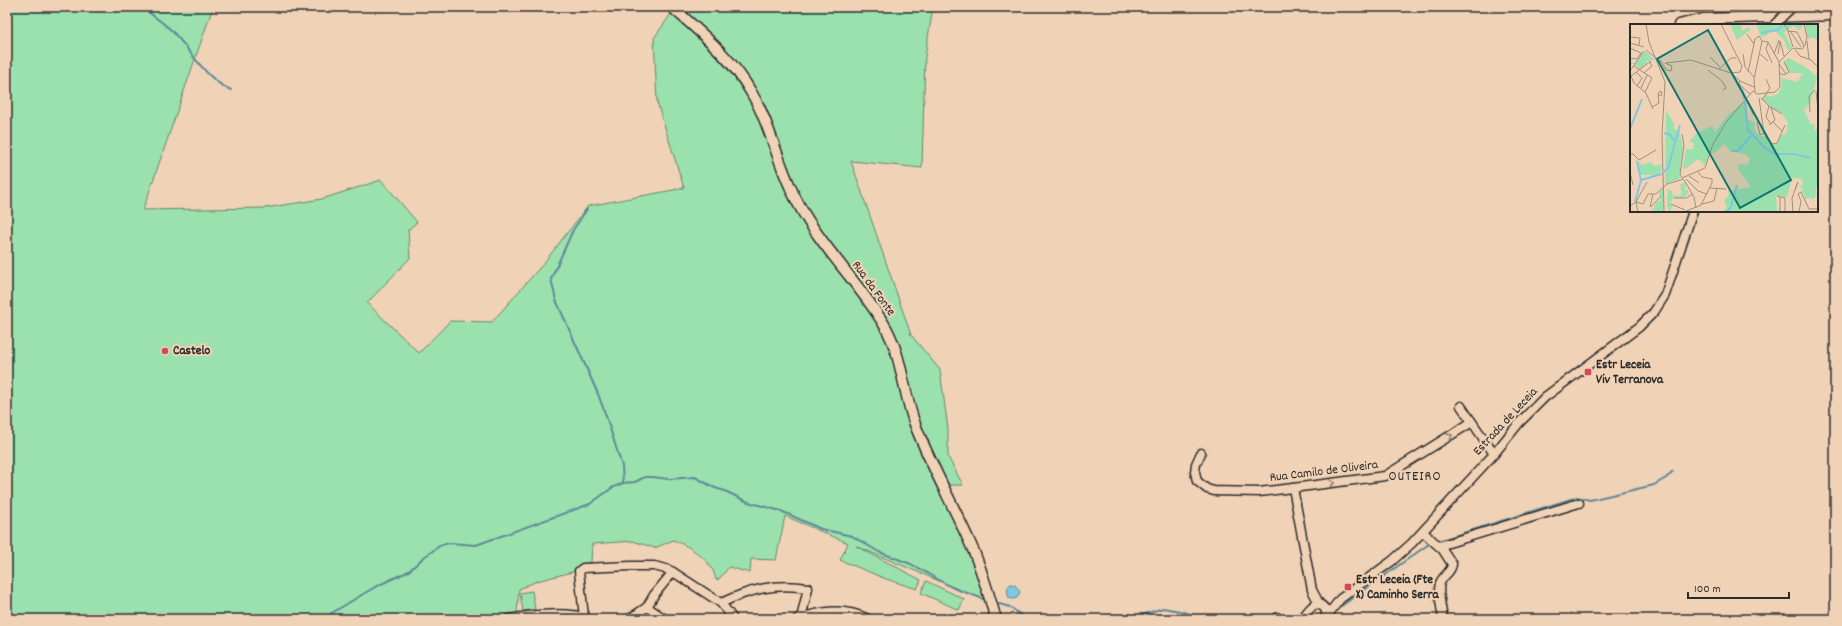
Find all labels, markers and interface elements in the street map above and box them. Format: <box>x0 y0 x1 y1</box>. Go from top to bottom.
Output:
inset map <box>1630 24 1818 212</box>
street label: Rua da Fonte <box>846 257 900 321</box>
place label: Castelo <box>173 342 211 361</box>
marker: Castelo <box>160 346 170 356</box>
place label: Estr Leceia Viv Terranova <box>1596 356 1664 390</box>
marker: Estr Leceia Viv Terranova <box>1583 367 1593 377</box>
street label: Estrada de Leceia <box>1469 383 1543 460</box>
one-way arrow <box>1446 433 1453 441</box>
street label: Rua Camilo de Oliveira <box>1269 456 1380 488</box>
district label: OUTEIRO <box>1389 467 1441 487</box>
one-way arrow <box>1329 479 1335 488</box>
place label: Estr Leceia (Fte X) Caminho Serra <box>1356 571 1440 605</box>
scale bar <box>1688 574 1789 600</box>
text: 100 m <box>1694 581 1721 598</box>
marker: Estr Leceia (Fte X) Caminho Serra <box>1343 582 1353 592</box>

